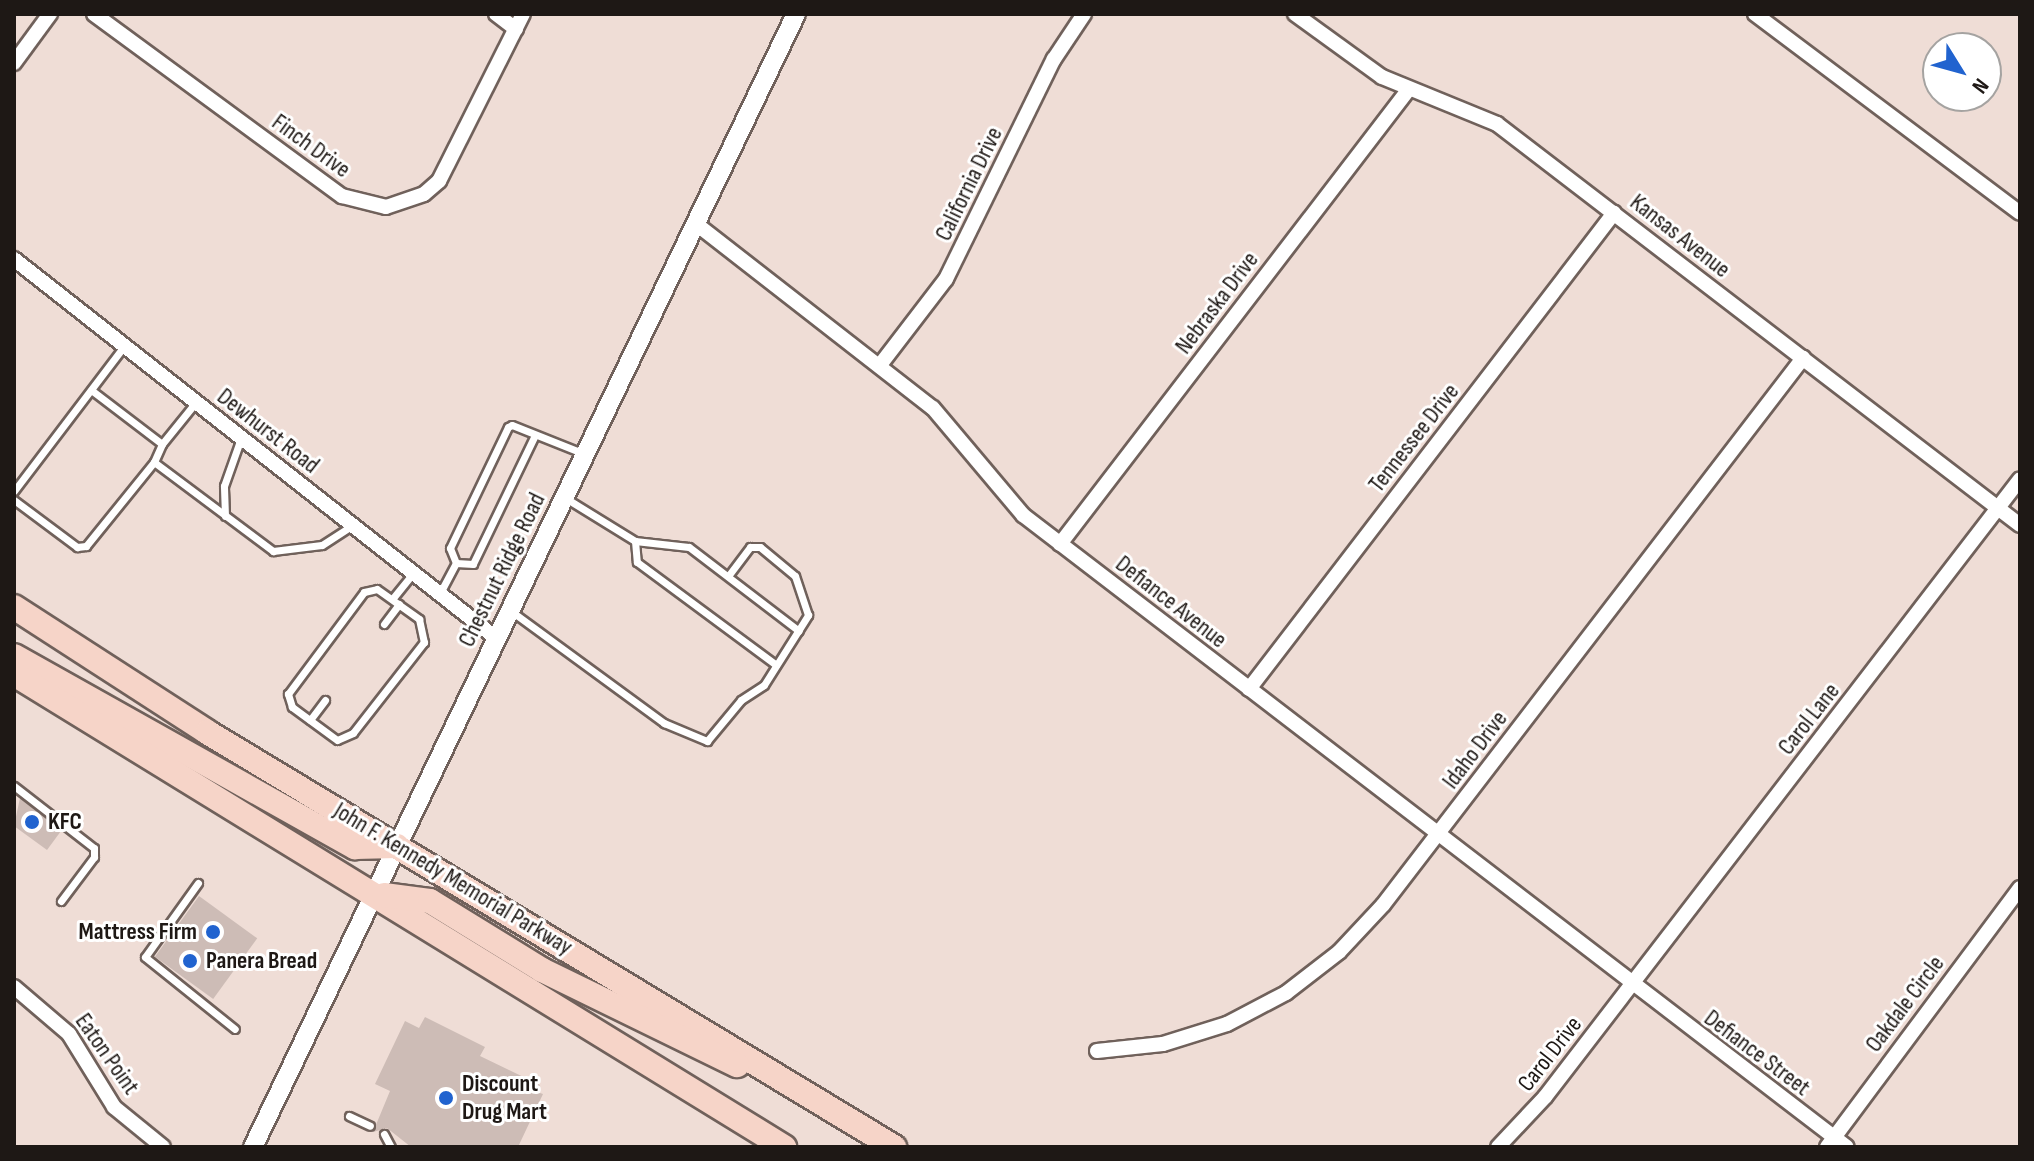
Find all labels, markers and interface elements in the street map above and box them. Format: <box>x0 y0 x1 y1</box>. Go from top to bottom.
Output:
north arrow <box>1922 32 2002 112</box>
text: N <box>1966 73 1994 98</box>
street label: Finch Drive <box>266 108 356 184</box>
street label: California Drive <box>929 122 1009 246</box>
street label: Kansas Avenue <box>1624 188 1736 284</box>
street label: Nebraska Drive <box>1169 246 1265 360</box>
street label: Tennessee Drive <box>1363 378 1465 498</box>
street label: Dewhurst Road <box>211 382 325 480</box>
street label: Chestnut Ridge Road <box>452 488 552 652</box>
street label: Defiance Avenue <box>1110 550 1232 654</box>
street label: Carol Lane <box>1772 677 1846 761</box>
street label: Idaho Drive <box>1436 705 1514 795</box>
street label: John F. Kennedy Memorial Parkway <box>328 796 578 962</box>
place label: KFC <box>48 808 82 836</box>
marker: KFC <box>23 813 41 831</box>
place label: Mattress Firm <box>79 918 197 946</box>
marker: Mattress Firm <box>204 923 222 941</box>
place label: Panera Bread <box>206 947 317 975</box>
street label: Oakdale Circle <box>1859 950 1951 1058</box>
marker: Panera Bread <box>181 952 199 970</box>
street label: Defiance Street <box>1698 1004 1816 1102</box>
street label: Eaton Point <box>69 1008 145 1100</box>
street label: Carol Drive <box>1512 1011 1588 1097</box>
place label: Discount Drug Mart <box>462 1070 547 1126</box>
marker: Discount Drug Mart <box>437 1089 455 1107</box>

